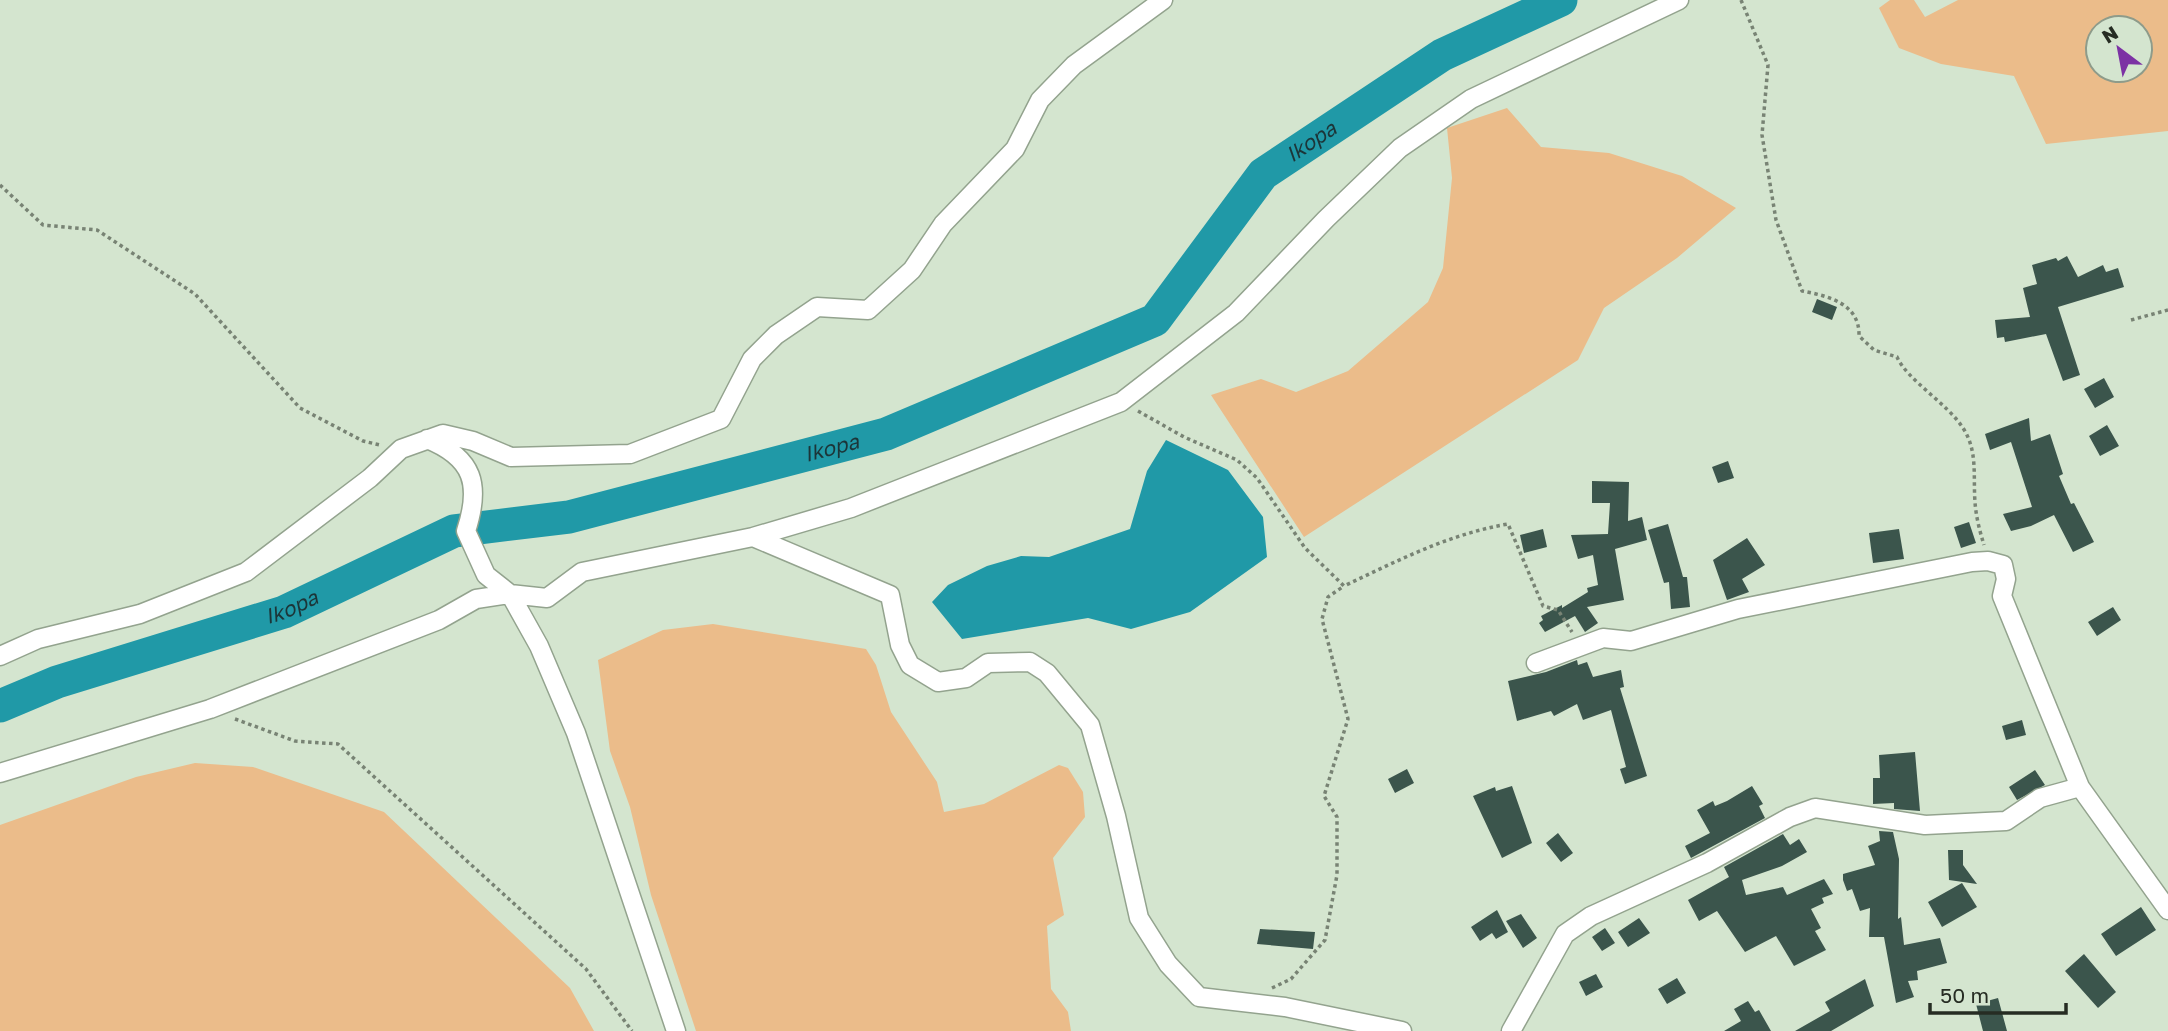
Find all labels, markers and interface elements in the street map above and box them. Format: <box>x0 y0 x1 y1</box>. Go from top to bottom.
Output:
north arrow <box>2084 14 2154 84</box>
text: N <box>2098 21 2122 48</box>
water label: Ikopa <box>1280 114 1342 167</box>
water label: Ikopa <box>801 427 863 467</box>
water label: Ikopa <box>262 583 323 629</box>
scale bar <box>1930 972 2066 1016</box>
text: 50 m <box>1940 982 1989 1008</box>

